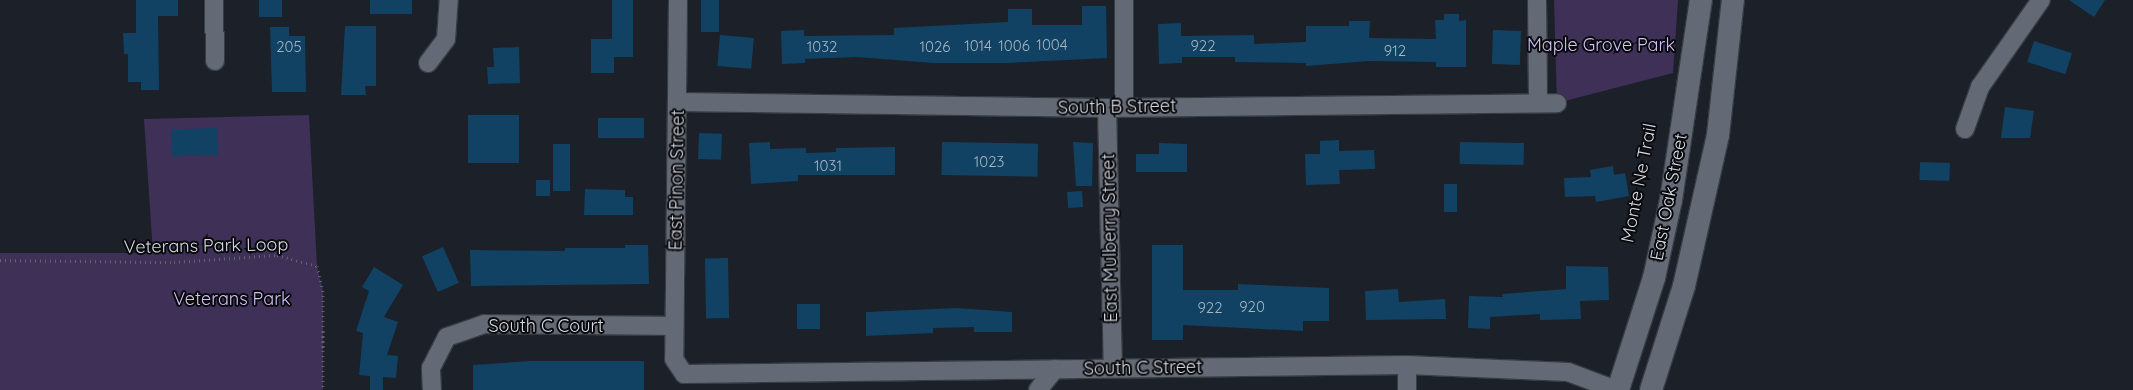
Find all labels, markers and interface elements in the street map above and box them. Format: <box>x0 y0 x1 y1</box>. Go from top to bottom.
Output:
park label: Maple Grove Park <box>1527 34 1675 56</box>
house number: 1004 <box>1036 36 1068 54</box>
house number: 1014 <box>964 37 992 55</box>
house number: 1006 <box>998 37 1030 55</box>
house number: 922 <box>1191 37 1215 55</box>
house number: 205 <box>276 38 302 56</box>
house number: 1032 <box>807 38 837 56</box>
house number: 1026 <box>920 38 950 56</box>
house number: 912 <box>1384 42 1406 60</box>
street label: South B Street <box>1058 95 1176 119</box>
street label: East Pinon Street <box>665 109 689 251</box>
street label: Monte Ne Trail <box>1617 122 1661 244</box>
street label: East Oak Street <box>1646 132 1692 262</box>
house number: 1023 <box>974 153 1004 171</box>
street label: East Mulberry Street <box>1098 153 1122 323</box>
house number: 1031 <box>814 157 842 175</box>
street label: Veterans Park Loop <box>124 234 288 258</box>
park label: Veterans Park <box>173 288 291 310</box>
house number: 920 <box>1239 298 1265 316</box>
house number: 922 <box>1198 299 1222 317</box>
street label: South C Court <box>488 315 604 337</box>
street label: South C Street <box>1084 356 1202 380</box>

